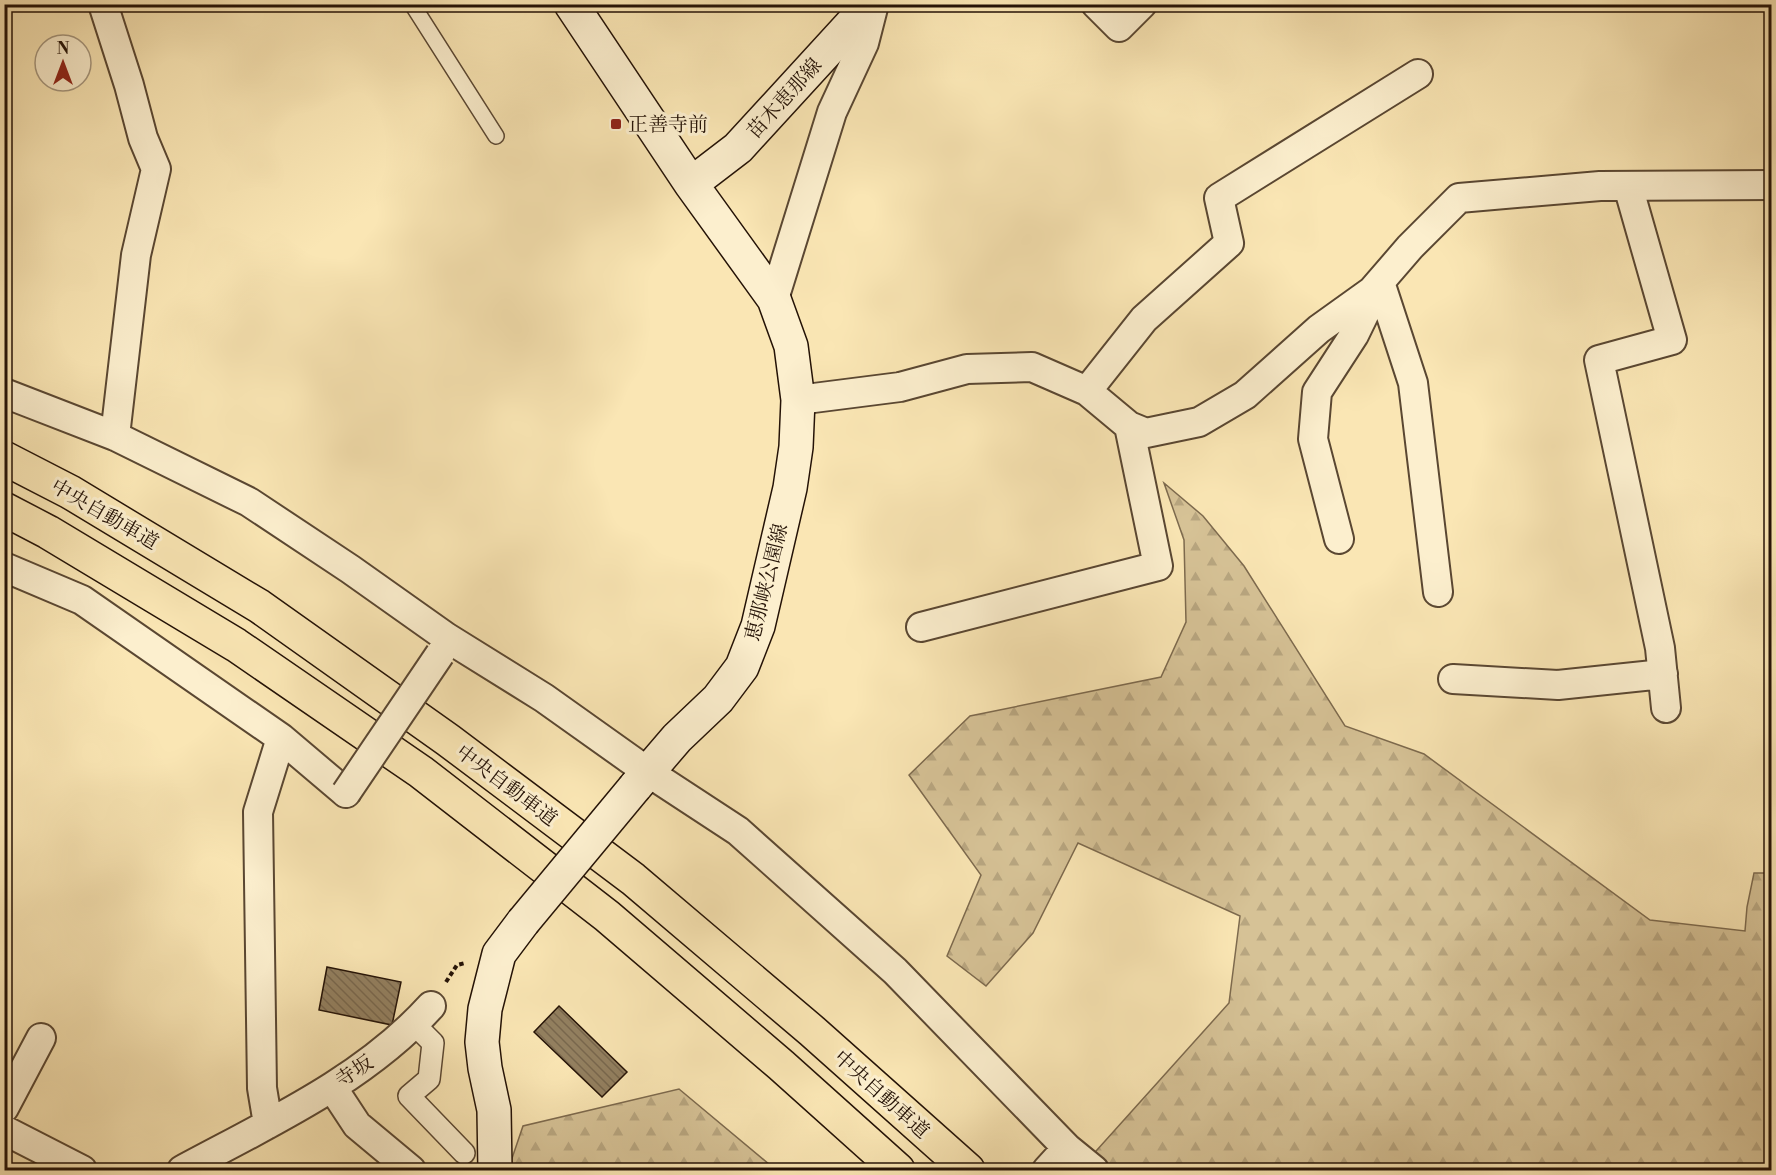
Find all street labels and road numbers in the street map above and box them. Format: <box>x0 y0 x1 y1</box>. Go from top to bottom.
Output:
street label: 苗木恵那線 <box>742 53 828 145</box>
street label: 中央自動車道 <box>46 474 162 556</box>
street label: 恵那峡公園線 <box>741 521 794 644</box>
street label: 中央自動車道 <box>451 740 562 832</box>
street label: 中央自動車道 <box>828 1046 934 1145</box>
street label: 寺坂 <box>331 1051 378 1094</box>

